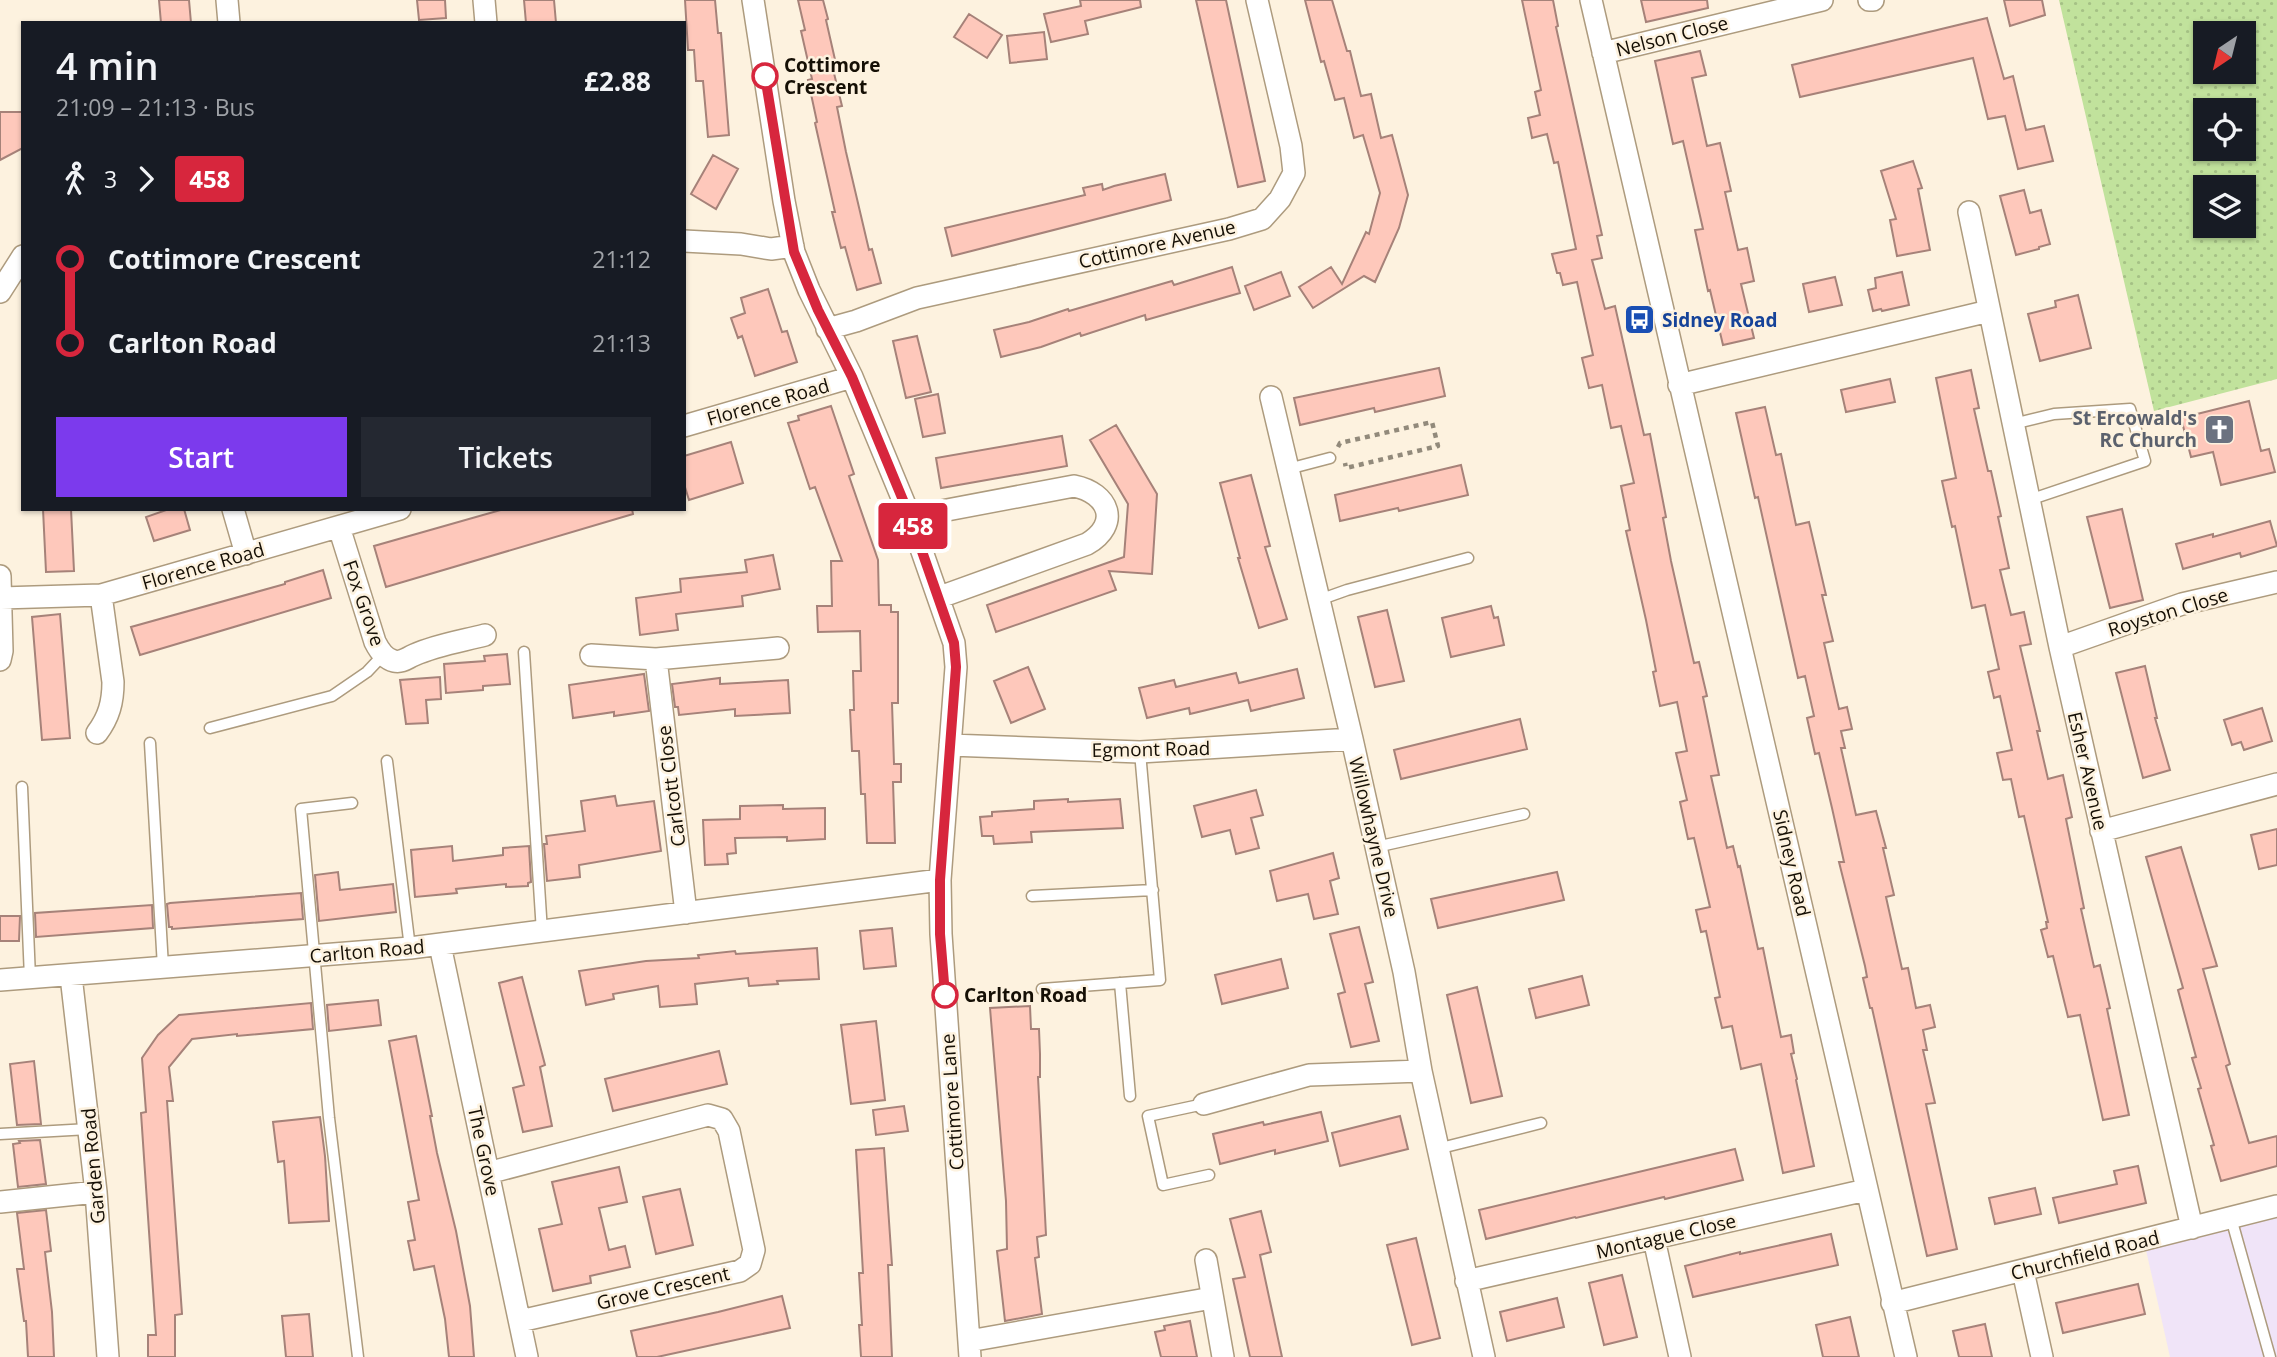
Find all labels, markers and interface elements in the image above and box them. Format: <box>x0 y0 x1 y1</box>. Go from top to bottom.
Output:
street label: Nelson Close <box>1613 10 1731 62</box>
north arrow <box>2193 21 2256 84</box>
map controls <box>2193 21 2256 238</box>
text: 4 min <box>56 39 159 91</box>
place label: Cottimore Crescent <box>784 52 880 100</box>
text: £2.88 <box>584 63 651 99</box>
marker: Cottimore Crescent <box>752 63 778 89</box>
text: 21:09 – 21:13 · Bus <box>56 91 255 123</box>
button: locate <box>2193 98 2256 161</box>
icon: walk <box>56 160 94 198</box>
icon: forward <box>127 160 165 198</box>
text: 458 <box>189 162 230 195</box>
text: 3 <box>104 163 117 195</box>
button: layers <box>2193 175 2256 238</box>
street label: Cottimore Avenue <box>1076 213 1238 275</box>
text: Cottimore Crescent <box>108 241 360 277</box>
text: 21:12 <box>592 243 651 275</box>
bus stop icon: Sidney Road <box>1622 303 1656 337</box>
place label: Sidney Road <box>1662 307 1778 333</box>
text: Carlton Road <box>108 325 277 361</box>
text: 21:13 <box>592 327 651 359</box>
street label: Florence Road <box>704 372 832 432</box>
place label: St Ercowald's RC Church <box>2072 405 2197 453</box>
church icon: St Ercowald's RC Church <box>2203 412 2237 446</box>
button: Start <box>56 417 347 497</box>
button: Tickets <box>361 417 651 497</box>
line badge: 458 <box>873 503 953 549</box>
text: 458 <box>892 509 934 542</box>
street label: Florence Road <box>139 536 267 596</box>
street label: Fox Grove <box>337 557 391 649</box>
street label: Royston Close <box>2105 581 2231 643</box>
street label: Esher Avenue <box>2062 709 2114 833</box>
street label: Carlcott Close <box>651 724 691 848</box>
street label: Egmont Road <box>1091 735 1211 763</box>
street label: Willowhayne Drive <box>1343 754 1405 920</box>
street label: Sidney Road <box>1767 807 1817 919</box>
street label: Carlton Road <box>308 933 426 969</box>
marker: Carlton Road <box>932 982 958 1008</box>
place label: Carlton Road <box>964 982 1087 1008</box>
street label: Cottimore Lane <box>934 1033 970 1171</box>
street label: The Grove <box>462 1104 506 1198</box>
street label: Garden Road <box>75 1107 111 1225</box>
street label: Montague Close <box>1593 1207 1739 1265</box>
street label: Churchfield Road <box>2008 1224 2162 1286</box>
street label: Grove Crescent <box>594 1260 732 1316</box>

